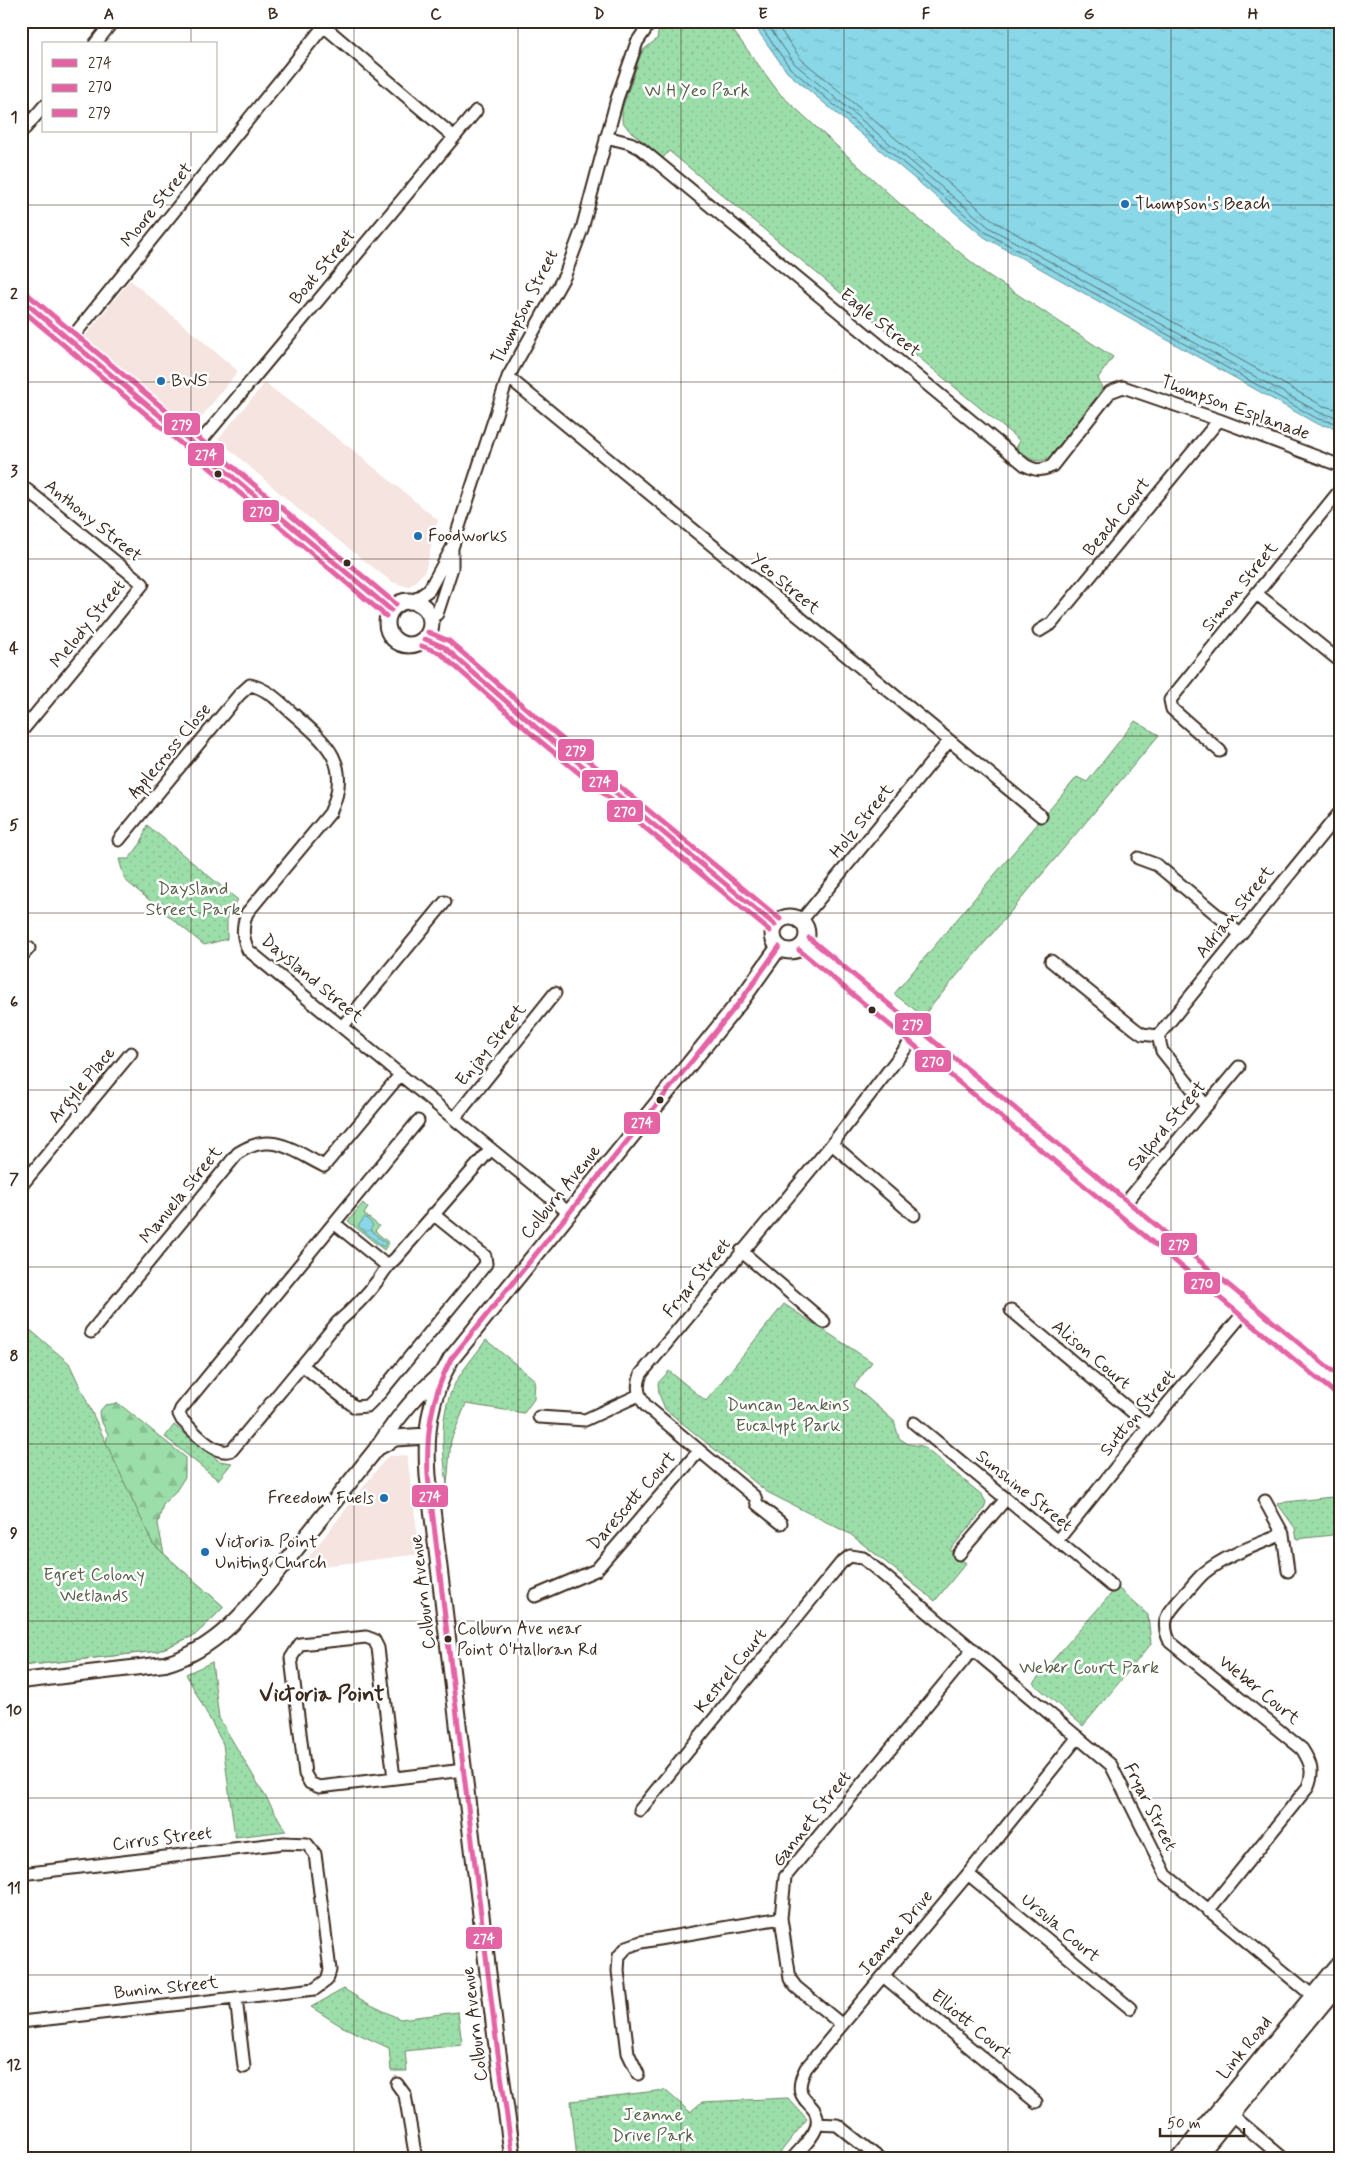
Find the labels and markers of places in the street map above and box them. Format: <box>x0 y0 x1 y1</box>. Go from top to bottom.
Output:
place label: Thompson's Beach <box>1135 192 1270 216</box>
marker: Thompson's Beach <box>1119 198 1131 210</box>
place label: BWS <box>171 369 207 393</box>
marker: BWS <box>155 375 167 387</box>
unlabelled marker <box>213 469 223 479</box>
place label: Foodworks <box>428 524 507 548</box>
marker: Foodworks <box>412 530 424 542</box>
unlabelled marker <box>342 558 352 568</box>
unlabelled marker <box>867 1005 877 1015</box>
unlabelled marker <box>655 1095 665 1105</box>
place label: Freedom Fuels <box>268 1486 374 1510</box>
marker: Freedom Fuels <box>378 1492 390 1504</box>
place label: Victoria Point Uniting Church <box>215 1530 327 1577</box>
marker: Victoria Point Uniting Church <box>199 1546 211 1558</box>
place label: Colburn Ave near Point O'Halloran Rd <box>457 1618 597 1661</box>
marker: Colburn Ave near Point O'Halloran Rd <box>443 1634 453 1644</box>

